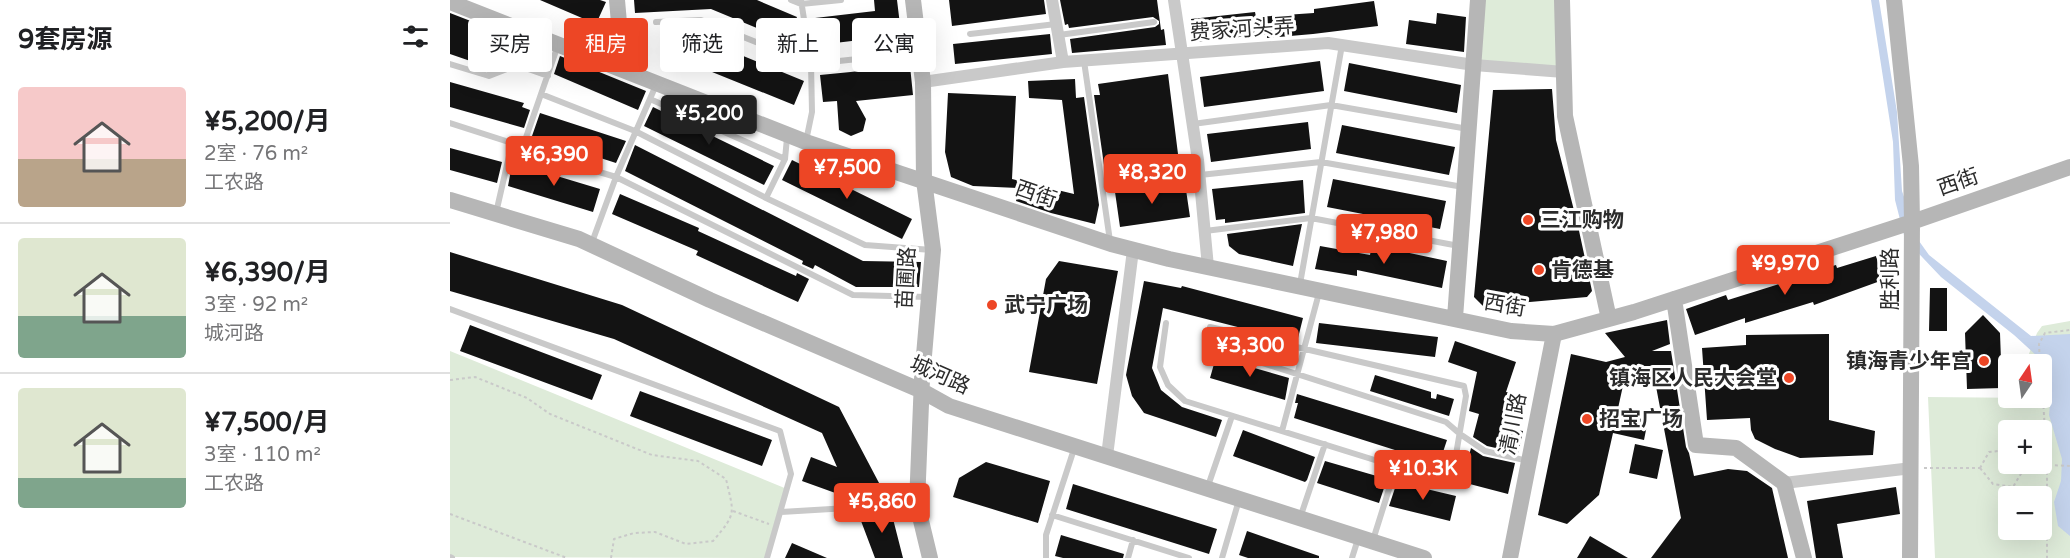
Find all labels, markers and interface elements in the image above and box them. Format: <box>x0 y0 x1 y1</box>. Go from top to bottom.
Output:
street label: 费家河头弄 <box>1189 13 1295 46</box>
chip: 买房 <box>468 18 552 72</box>
chip: 租房 <box>564 18 648 72</box>
chip: 筛选 <box>660 18 744 72</box>
chip: 新上 <box>756 18 840 72</box>
chip: 公寓 <box>852 18 936 72</box>
icon: filters <box>399 20 432 53</box>
text: 9套房源 <box>18 24 112 55</box>
pin: ¥5,200 <box>660 95 758 146</box>
text: ¥5,200 <box>675 102 743 126</box>
text: ¥5,200/月 <box>204 106 330 137</box>
icon: home <box>66 111 138 183</box>
pin: ¥6,390 <box>505 136 603 187</box>
text: 2室 · 76 m² <box>204 142 308 166</box>
text: ¥6,390 <box>520 143 588 167</box>
pin: ¥7,500 <box>798 149 896 200</box>
pin: ¥8,320 <box>1103 154 1201 205</box>
text: ¥7,500 <box>813 156 881 180</box>
text: ¥8,320 <box>1118 161 1186 185</box>
street label: 西街 <box>1934 164 1982 201</box>
text: 工农路 <box>204 171 264 195</box>
street label: 西街 <box>1012 176 1060 213</box>
place label: 三江购物 <box>1540 208 1624 233</box>
marker: 三江购物 <box>1521 213 1535 227</box>
pin: ¥7,980 <box>1335 214 1433 265</box>
text: ¥7,980 <box>1350 221 1418 245</box>
pin: ¥9,970 <box>1736 245 1834 296</box>
street label: 苗圃路 <box>892 246 921 310</box>
street label: 胜利路 <box>1878 248 1903 311</box>
text: ¥9,970 <box>1751 252 1819 276</box>
text: ¥6,390/月 <box>204 257 331 288</box>
place label: 肯德基 <box>1551 258 1614 283</box>
icon: home <box>66 262 138 334</box>
marker: 肯德基 <box>1532 263 1546 277</box>
street label: 西街 <box>1482 290 1528 321</box>
text: 3室 · 92 m² <box>204 293 308 317</box>
place label: 武宁广场 <box>1004 293 1088 318</box>
marker: 武宁广场 <box>985 298 999 312</box>
text: 城河路 <box>204 322 264 346</box>
pin: ¥3,300 <box>1201 327 1299 378</box>
text: ¥3,300 <box>1216 334 1284 358</box>
place label: 镇海青少年宫 <box>1846 349 1972 374</box>
street label: 城河路 <box>906 351 974 400</box>
marker: 镇海青少年宫 <box>1977 354 1991 368</box>
north arrow <box>1998 354 2052 408</box>
map controls <box>1998 354 2052 540</box>
place label: 镇海区人民大会堂 <box>1609 366 1777 391</box>
marker: 镇海区人民大会堂 <box>1782 371 1796 385</box>
street label: 清川路 <box>1495 391 1532 457</box>
text: ¥7,500/月 <box>204 407 329 438</box>
place label: 招宝广场 <box>1599 407 1683 432</box>
icon: home <box>66 412 138 484</box>
marker: 招宝广场 <box>1580 412 1594 426</box>
button: + <box>1998 420 2052 474</box>
text: 3室 · 110 m² <box>204 443 321 467</box>
pin: ¥10.3K <box>1374 450 1472 501</box>
text: ¥10.3K <box>1388 457 1458 481</box>
text: 工农路 <box>204 472 264 496</box>
pin: ¥5,860 <box>833 483 931 534</box>
button: − <box>1998 486 2052 540</box>
text: ¥5,860 <box>848 490 916 514</box>

